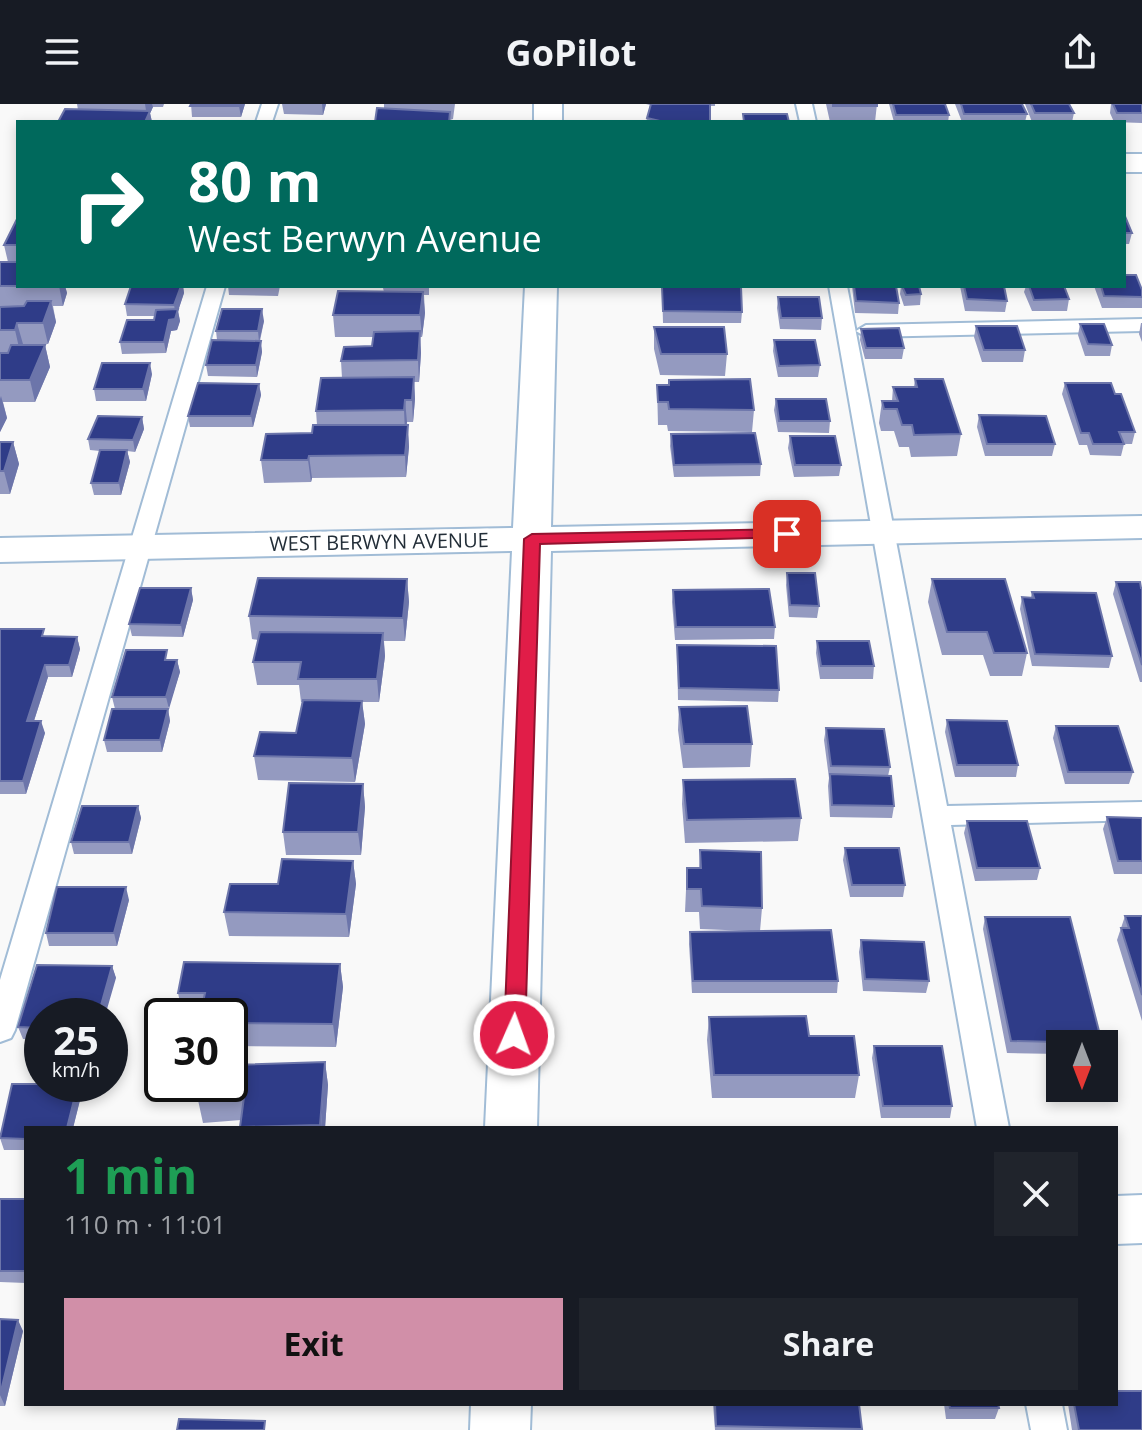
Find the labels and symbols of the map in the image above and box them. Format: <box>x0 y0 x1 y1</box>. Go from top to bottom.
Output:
pin <box>753 500 821 568</box>
street label: WEST BERWYN AVENUE <box>269 526 489 557</box>
position arrow <box>472 993 556 1077</box>
speed limit sign: 30 <box>144 998 248 1102</box>
north arrow <box>1046 1030 1118 1102</box>

